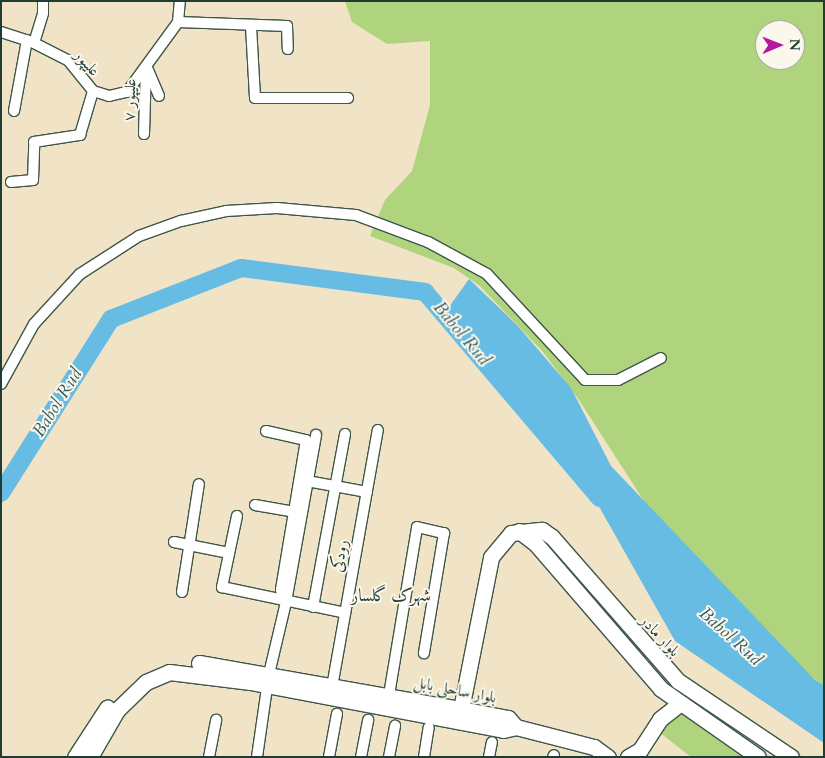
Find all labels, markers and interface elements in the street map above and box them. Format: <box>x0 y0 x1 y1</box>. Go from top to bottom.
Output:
north arrow <box>755 20 805 70</box>
text: N <box>785 39 804 51</box>
street label: علیپور <box>70 46 104 80</box>
street label: علیپور ۷ <box>120 78 140 122</box>
water label: Babol Rud <box>428 298 494 370</box>
water label: Babol Rud <box>28 365 88 441</box>
street label: رودکی <box>328 538 352 574</box>
district label: شهرک گلسار <box>351 585 431 607</box>
water label: Babol Rud <box>694 603 766 671</box>
street label: بلوار مادر <box>636 611 684 661</box>
street label: بلوار ساحلی بابل <box>412 673 498 707</box>

